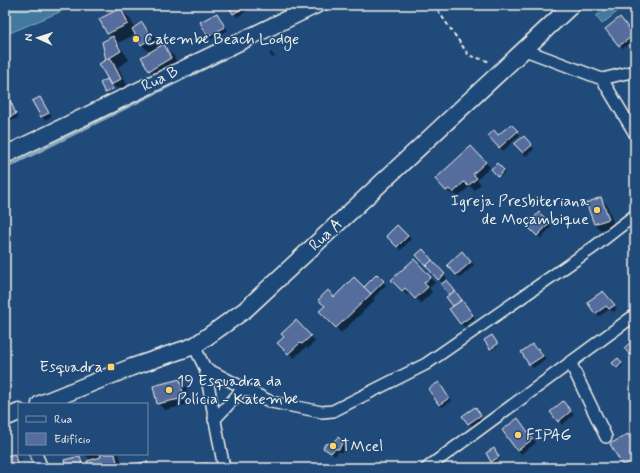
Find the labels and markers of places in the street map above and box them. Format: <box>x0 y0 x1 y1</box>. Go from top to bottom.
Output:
place label: Catembe Beach Lodge <box>144 29 299 51</box>
marker: Catembe Beach Lodge <box>131 34 141 44</box>
place label: Igreja Presbiteriana de Moçambique <box>451 191 589 230</box>
marker: Igreja Presbiteriana de Moçambique <box>592 205 602 215</box>
place label: Esquadra <box>39 357 103 378</box>
marker: Esquadra <box>106 362 116 372</box>
place label: 19 Esquadra da Polícia - Katembe <box>177 371 299 410</box>
marker: 19 Esquadra da Polícia - Katembe <box>164 385 174 395</box>
place label: FIPAG <box>526 425 572 446</box>
marker: FIPAG <box>513 430 523 440</box>
place label: TMcel <box>341 436 383 457</box>
marker: TMcel <box>328 441 338 451</box>

